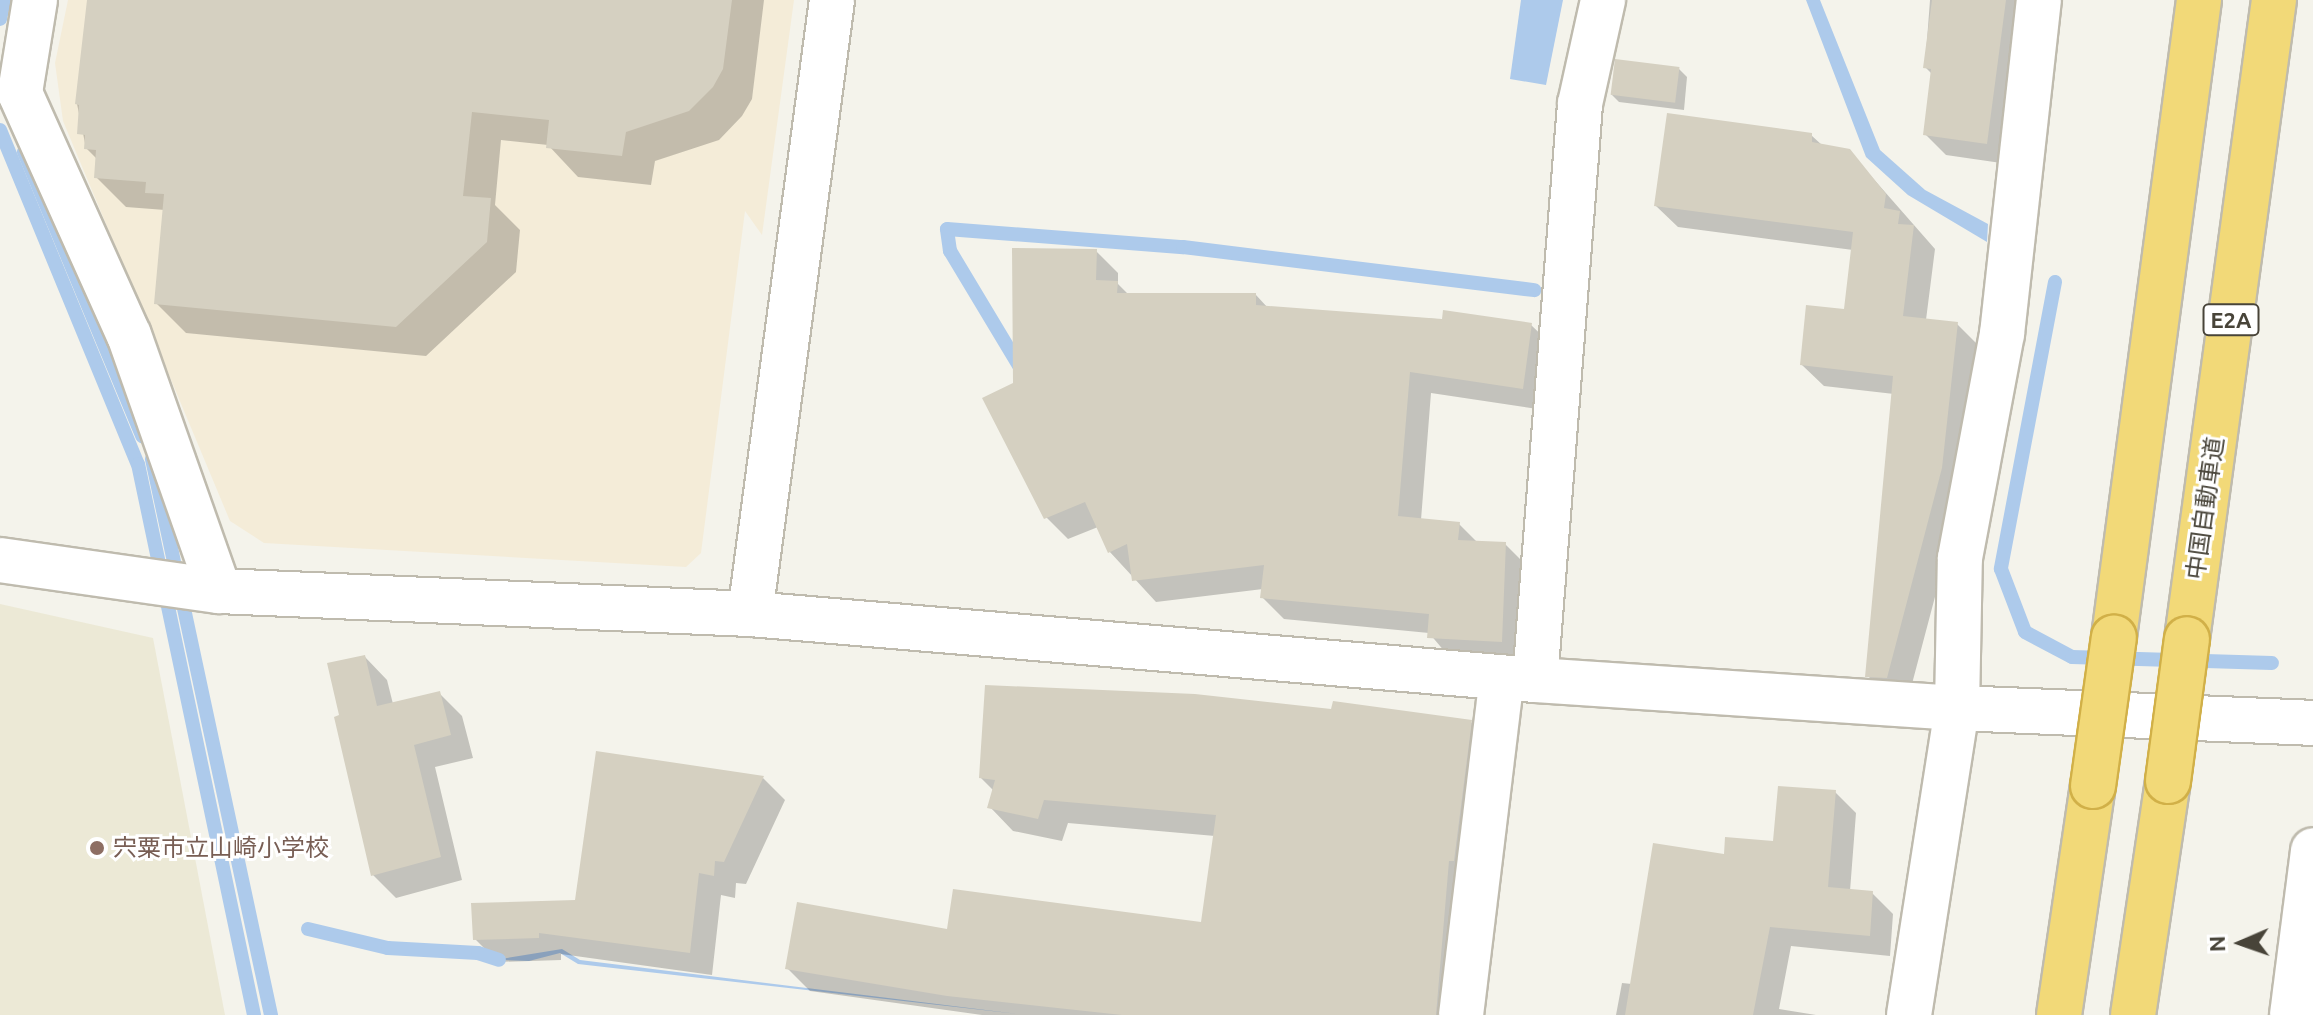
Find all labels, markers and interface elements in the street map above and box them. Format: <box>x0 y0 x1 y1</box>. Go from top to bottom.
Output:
road number: E2A <box>2201 302 2261 338</box>
street label: 中国自動車道 <box>2181 435 2229 581</box>
place label: 宍粟市立山崎小学校 <box>113 834 329 862</box>
marker: 宍粟市立山崎小学校 <box>88 839 106 857</box>
north arrow <box>2201 903 2281 983</box>
text: N <box>2204 935 2229 953</box>

